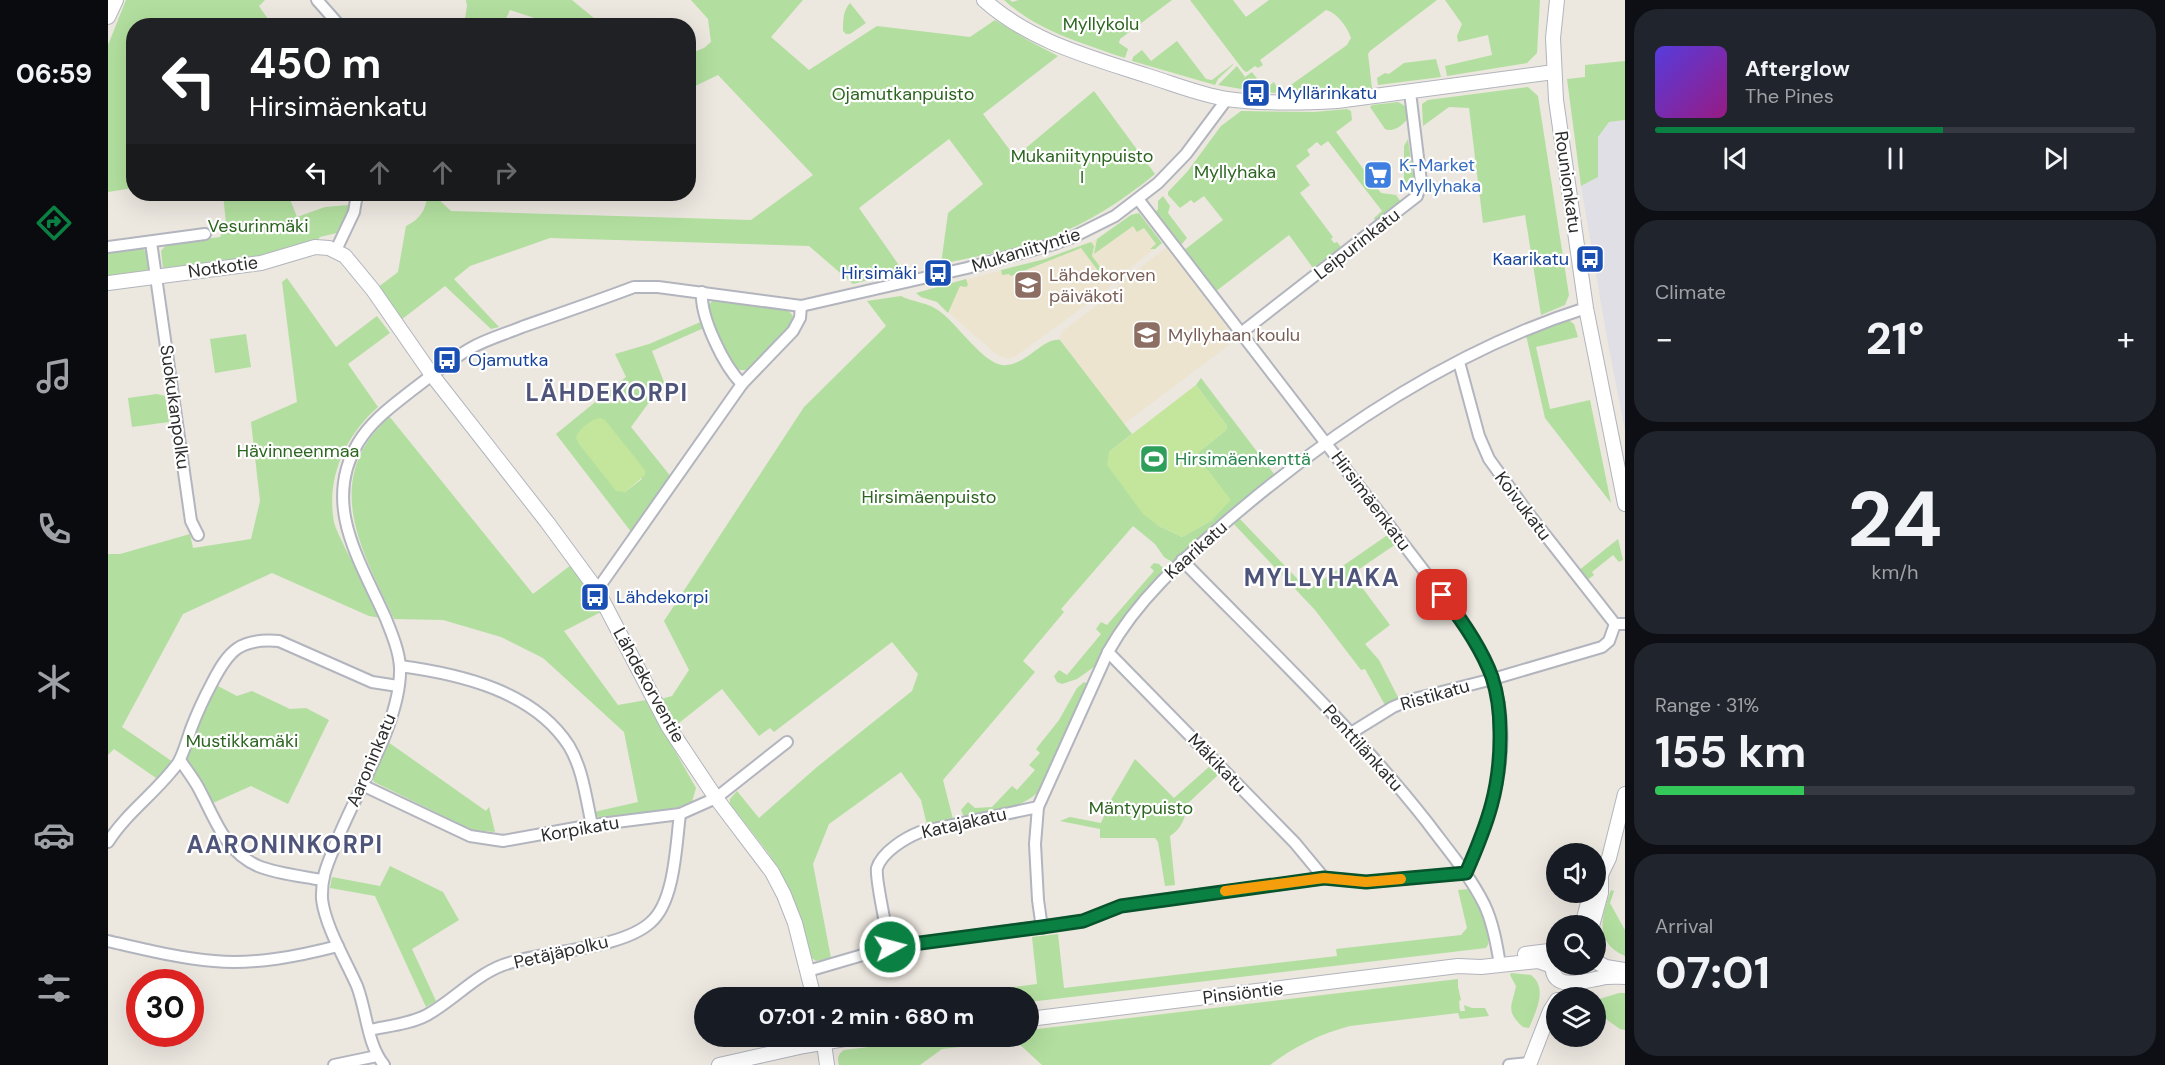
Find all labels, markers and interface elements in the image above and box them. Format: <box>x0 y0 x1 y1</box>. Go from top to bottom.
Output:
park label: Myllykolu <box>1063 12 1139 36</box>
text: 450 m <box>249 36 381 91</box>
icon: left <box>150 42 228 120</box>
text: Afterglow <box>1745 54 1850 83</box>
text: 06:59 <box>16 56 92 91</box>
bus stop icon: Myllärinkatu <box>1240 77 1272 109</box>
place label: Myllärinkatu <box>1277 81 1377 105</box>
park label: Ojamutkanpuisto <box>832 82 974 106</box>
text: The Pines <box>1745 83 1834 109</box>
text: Hirsimäenkatu <box>249 89 427 124</box>
street label: Rounionkatu <box>1549 129 1587 235</box>
icon: previous <box>1719 142 1752 175</box>
icon: pause <box>1879 142 1912 175</box>
icon: next <box>2039 142 2072 175</box>
park label: Mukaniitynpuisto I <box>1011 144 1153 189</box>
place label: K-Market Myllyhaka <box>1399 153 1481 198</box>
icon: left <box>300 156 333 189</box>
icon: ahead <box>363 156 396 189</box>
icon: ahead <box>426 156 459 189</box>
icon: right <box>489 156 522 189</box>
supermarket icon: K-Market Myllyhaka <box>1362 159 1394 191</box>
park label: Myllyhaka <box>1194 160 1276 184</box>
icon: directions <box>33 202 75 244</box>
street label: Leipurinkatu <box>1309 203 1405 285</box>
park label: Vesurinmäki <box>208 214 308 238</box>
street label: Mukaniityntie <box>969 222 1083 278</box>
bus stop icon: Kaarikatu <box>1574 243 1606 275</box>
place label: Kaarikatu <box>1492 247 1569 271</box>
street label: Notkotie <box>187 250 259 284</box>
bus stop icon: Hirsimäki <box>922 257 954 289</box>
place label: Hirsimäki <box>841 261 917 285</box>
place label: Lähdekorven päiväkoti <box>1049 263 1156 308</box>
school or university icon: Lähdekorven päiväkoti <box>1012 269 1044 301</box>
text: Climate <box>1655 279 1726 305</box>
text: 21° <box>1866 309 1924 368</box>
text: − <box>1655 317 1673 360</box>
text: + <box>2117 317 2135 360</box>
school or university icon: Myllyhaan koulu <box>1131 319 1163 351</box>
place label: Myllyhaan koulu <box>1168 323 1300 347</box>
street label: Suokukanpolku <box>154 343 196 471</box>
bus stop icon: Ojamutka <box>431 344 463 376</box>
place label: Ojamutka <box>468 348 548 372</box>
icon: music <box>33 355 75 397</box>
district label: LÄHDEKORPI <box>525 377 689 408</box>
park label: Hävinneenmaa <box>237 439 359 463</box>
sports icon: Hirsimäenkenttä <box>1138 443 1170 475</box>
street label: Hirsimäenkatu <box>1326 446 1416 556</box>
place label: Hirsimäenkenttä <box>1175 447 1311 471</box>
street label: Koivukatu <box>1489 467 1557 545</box>
text: 24 <box>1847 469 1943 570</box>
park label: Hirsimäenpuisto <box>862 485 997 509</box>
icon: phone <box>33 508 75 550</box>
street label: Kaarikatu <box>1160 515 1232 585</box>
text: km/h <box>1871 559 1919 585</box>
district label: MYLLYHAKA <box>1244 562 1400 593</box>
pin <box>1416 569 1467 620</box>
icon: arrive <box>1425 578 1458 611</box>
bus stop icon: Lähdekorpi <box>579 581 611 613</box>
place label: Lähdekorpi <box>616 585 708 609</box>
street label: Lähdekorventie <box>607 623 691 747</box>
icon: climate <box>33 661 75 703</box>
street label: Ristikatu <box>1398 674 1472 716</box>
text: Range · 31% <box>1655 692 1759 718</box>
street label: Penttilänkatu <box>1318 699 1408 797</box>
street label: Aaroninkatu <box>341 710 401 810</box>
text: 155 km <box>1655 722 1806 781</box>
street label: Mäkikatu <box>1183 728 1251 798</box>
park label: Mustikkamäki <box>186 729 298 753</box>
park label: Mäntypuisto <box>1089 796 1193 820</box>
street label: Katajakatu <box>919 802 1009 844</box>
street label: Korpikatu <box>539 810 621 848</box>
icon: car <box>33 814 75 856</box>
district label: AARONINKORPI <box>186 829 384 860</box>
map controls <box>1546 843 1606 1047</box>
button: sound <box>1546 843 1606 903</box>
text: Arrival <box>1655 913 1713 939</box>
position arrow <box>858 915 922 979</box>
button: search <box>1546 915 1606 975</box>
street label: Petäjäpolku <box>511 929 611 975</box>
text: 07:01 <box>1655 943 1770 1002</box>
icon: filters <box>33 967 75 1009</box>
speed limit sign: 30 <box>126 969 204 1047</box>
street label: Pinsiöntie <box>1201 976 1285 1010</box>
button: layers <box>1546 987 1606 1047</box>
text: 07:01 · 2 min · 680 m <box>759 1002 974 1031</box>

